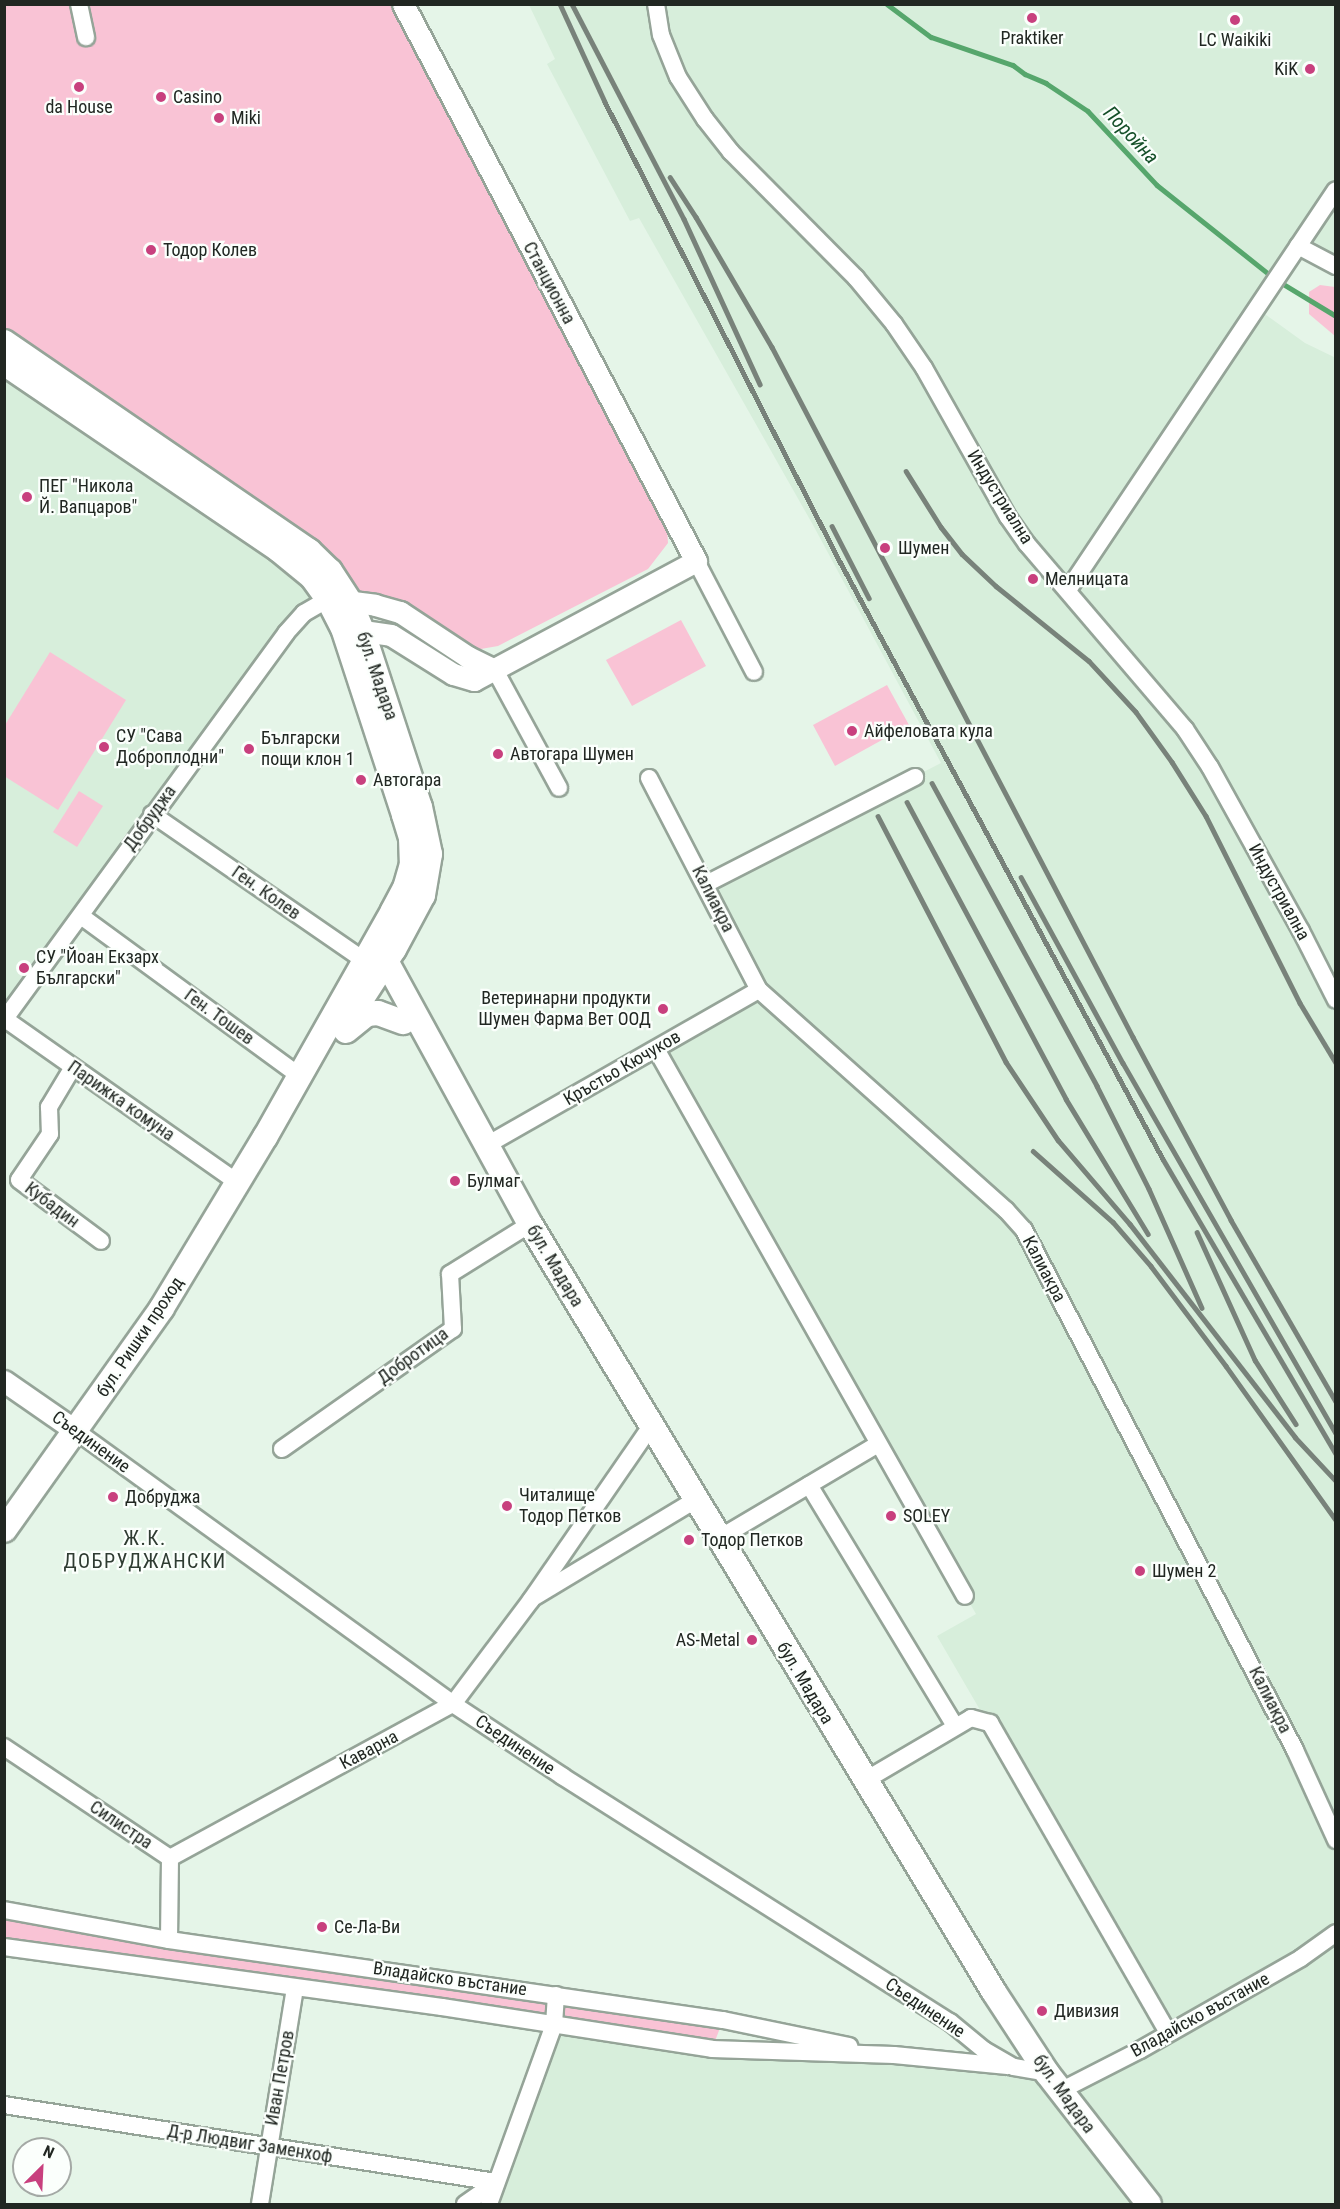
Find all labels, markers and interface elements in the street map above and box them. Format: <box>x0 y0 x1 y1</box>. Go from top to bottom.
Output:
marker: Praktiker <box>1025 11 1039 25</box>
marker: LC Waikiki <box>1228 13 1242 27</box>
place label: Praktiker <box>1000 27 1064 49</box>
place label: LC Waikiki <box>1199 29 1271 51</box>
place label: KiK <box>1274 58 1298 80</box>
marker: KiK <box>1303 62 1317 76</box>
marker: da House <box>72 80 86 94</box>
place label: Casino <box>173 86 222 108</box>
marker: Casino <box>154 90 168 104</box>
place label: da House <box>45 96 113 118</box>
water label: Поройна <box>1098 101 1164 169</box>
place label: Miki <box>231 107 261 129</box>
marker: Miki <box>212 111 226 125</box>
street label: Станционна <box>518 238 580 328</box>
place label: Тодор Колев <box>163 239 257 261</box>
marker: Тодор Колев <box>144 243 158 257</box>
street label: Индустриална <box>963 446 1037 548</box>
place label: ПЕГ "Никола Й. Вапцаров" <box>39 476 137 518</box>
marker: ПЕГ "Никола Й. Вапцаров" <box>20 490 34 504</box>
place label: Шумен <box>898 537 949 559</box>
marker: Шумен <box>876 539 894 557</box>
place label: Мелницата <box>1045 568 1129 590</box>
marker: Мелницата <box>1026 572 1040 586</box>
street label: бул. Мадара <box>352 629 402 723</box>
place label: Айфеловата кула <box>864 720 993 742</box>
marker: Айфеловата кула <box>845 724 859 738</box>
place label: СУ "Сава Доброплодни" <box>116 726 224 768</box>
place label: Български пощи клон 1 <box>261 728 355 771</box>
marker: СУ "Сава Доброплодни" <box>97 740 111 754</box>
marker: Български пощи клон 1 <box>242 742 256 756</box>
place label: Автогара Шумен <box>510 743 634 765</box>
marker: Автогара Шумен <box>491 747 505 761</box>
place label: Автогара <box>373 769 441 791</box>
marker: Автогара <box>354 773 368 787</box>
street label: Добруджа <box>119 781 181 855</box>
street label: Индустриална <box>1244 840 1314 944</box>
street label: Ген. Колев <box>227 861 305 925</box>
street label: Калиакра <box>687 862 739 936</box>
place label: СУ "Йоан Екзарх Български" <box>36 947 159 990</box>
marker: СУ "Йоан Екзарх Български" <box>17 961 31 975</box>
street label: Ген. Тошев <box>180 984 258 1050</box>
place label: Ветеринарни продукти Шумен Фарма Вет ООД <box>478 988 651 1030</box>
marker: Ветеринарни продукти Шумен Фарма Вет ООД <box>656 1002 670 1016</box>
street label: Кръстьо Кючуков <box>560 1026 684 1110</box>
street label: Парижка комуна <box>63 1056 179 1146</box>
place label: Булмаг <box>467 1170 520 1192</box>
marker: Булмаг <box>448 1174 462 1188</box>
street label: Кубадин <box>21 1178 83 1232</box>
street label: бул. Мадара <box>522 1221 588 1311</box>
street label: Калиакра <box>1018 1232 1070 1306</box>
street label: бул. Ришки проход <box>92 1273 188 1401</box>
street label: Добротица <box>373 1323 453 1389</box>
street label: Съединение <box>48 1406 134 1478</box>
place label: Читалище Тодор Петков <box>519 1485 621 1528</box>
place label: Добруджа <box>125 1486 200 1508</box>
marker: Добруджа <box>106 1490 120 1504</box>
marker: Читалище Тодор Петков <box>500 1499 514 1513</box>
place label: SOLEY <box>903 1505 950 1527</box>
marker: SOLEY <box>884 1509 898 1523</box>
district label: Ж.К. ДОБРУДЖАНСКИ <box>63 1527 227 1574</box>
place label: Тодор Петков <box>701 1529 803 1551</box>
marker: Тодор Петков <box>682 1533 696 1547</box>
place label: Шумен 2 <box>1152 1560 1216 1582</box>
marker: Шумен 2 <box>1133 1564 1147 1578</box>
place label: AS-Metal <box>676 1629 740 1651</box>
marker: AS-Metal <box>745 1633 759 1647</box>
street label: бул. Мадара <box>772 1638 838 1728</box>
street label: Калиакра <box>1244 1663 1296 1737</box>
street label: Съединение <box>471 1710 559 1780</box>
street label: Каварна <box>336 1726 402 1774</box>
street label: Силистра <box>85 1796 157 1854</box>
place label: Се-Ла-Ви <box>334 1916 400 1938</box>
marker: Се-Ла-Ви <box>315 1920 329 1934</box>
street label: Владайско въстание <box>372 1958 528 2000</box>
street label: Владайско въстание <box>1127 1968 1273 2062</box>
street label: Съединение <box>881 1973 969 2043</box>
place label: Дивизия <box>1054 2000 1119 2022</box>
marker: Дивизия <box>1035 2004 1049 2018</box>
street label: Иван Петров <box>261 2029 299 2127</box>
street label: бул. Мадара <box>1028 2050 1100 2138</box>
street label: Д-р Людвиг Заменхоф <box>166 2120 334 2168</box>
north arrow <box>12 2137 72 2197</box>
text: N <box>40 2141 57 2163</box>

